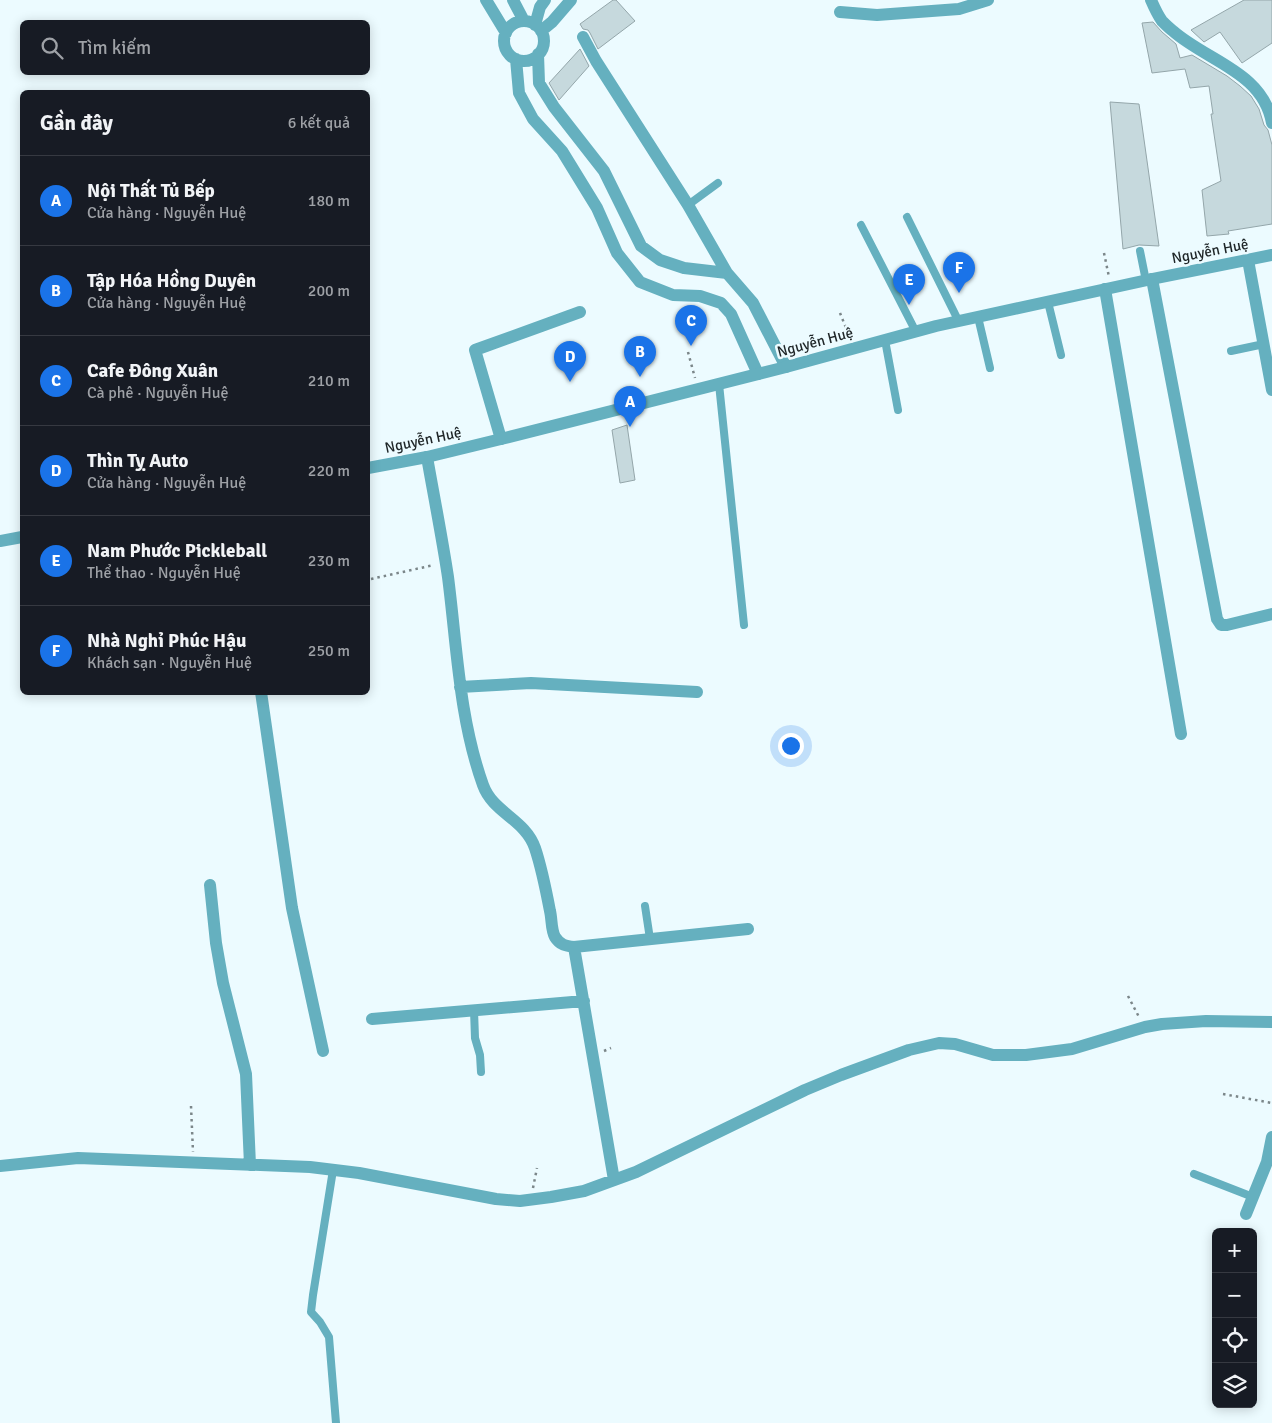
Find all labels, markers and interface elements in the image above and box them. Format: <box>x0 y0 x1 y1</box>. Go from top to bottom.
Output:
search box <box>20 20 370 75</box>
icon: search <box>38 34 66 62</box>
text: Tìm kiếm <box>78 36 151 60</box>
text: Gần đây <box>40 110 113 136</box>
text: 6 kết quả <box>288 113 350 133</box>
text: Nội Thất Tủ Bếp <box>87 179 215 203</box>
text: A <box>51 191 61 211</box>
text: 180 m <box>308 191 350 211</box>
text: Cửa hàng · Nguyễn Huệ <box>87 203 246 223</box>
street label: Nguyễn Huệ <box>1170 234 1250 267</box>
pin: F <box>943 252 975 293</box>
pin: E <box>893 264 925 305</box>
text: Tập Hóa Hồng Duyên <box>87 269 256 293</box>
text: B <box>51 281 61 301</box>
text: 200 m <box>308 281 350 301</box>
text: Cửa hàng · Nguyễn Huệ <box>87 293 246 313</box>
pin: C <box>675 305 707 346</box>
street label: Nguyễn Huệ <box>775 322 855 361</box>
pin: B <box>624 336 656 377</box>
pin: D <box>554 341 586 382</box>
text: Cafe Đông Xuân <box>87 359 218 383</box>
text: C <box>51 371 61 391</box>
text: 210 m <box>308 371 350 391</box>
text: Cà phê · Nguyễn Huệ <box>87 383 228 403</box>
pin: A <box>614 386 646 427</box>
street label: Nguyễn Huệ <box>383 422 463 457</box>
text: Thìn Tỵ Auto <box>87 449 188 473</box>
text: D <box>51 461 61 481</box>
text: 220 m <box>308 461 350 481</box>
text: Cửa hàng · Nguyễn Huệ <box>87 473 246 493</box>
text: Nam Phước Pickleball <box>87 539 267 563</box>
text: E <box>51 551 61 571</box>
text: 230 m <box>308 551 350 571</box>
text: Thể thao · Nguyễn Huệ <box>87 563 241 583</box>
text: Nhà Nghỉ Phúc Hậu <box>87 629 246 653</box>
text: F <box>52 641 60 661</box>
text: 250 m <box>308 641 350 661</box>
text: Khách sạn · Nguyễn Huệ <box>87 653 252 673</box>
your location <box>778 733 804 759</box>
map controls <box>1212 1228 1257 1408</box>
button: + <box>1212 1228 1257 1273</box>
button: − <box>1212 1273 1257 1318</box>
button: locate <box>1212 1318 1257 1363</box>
button: layers <box>1212 1363 1257 1408</box>

